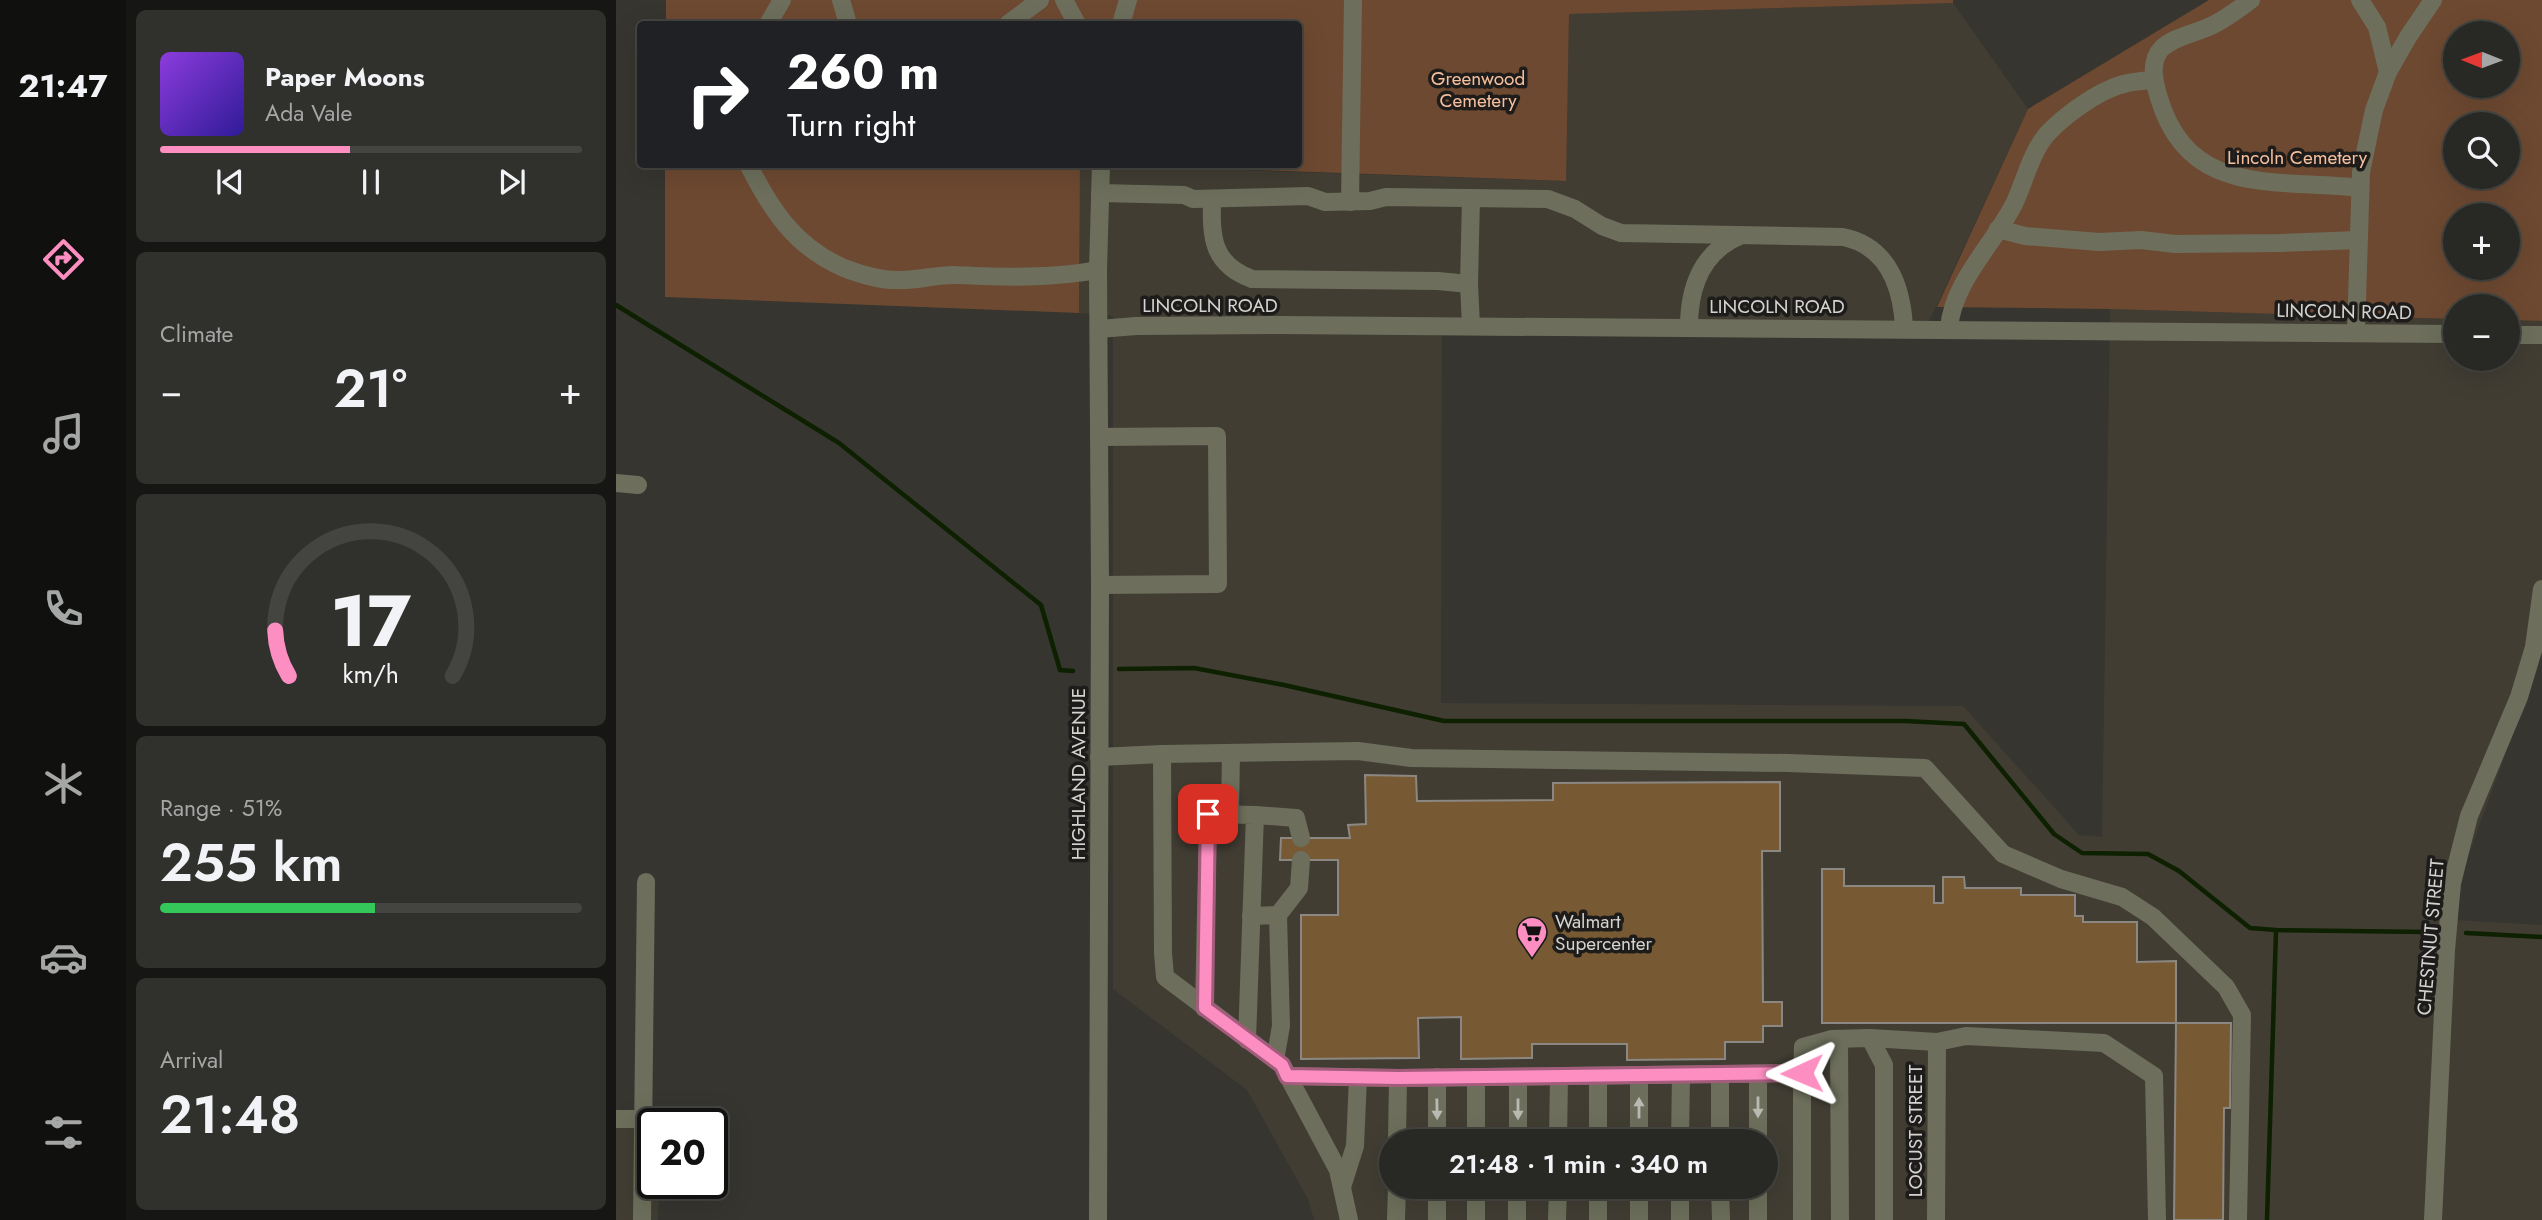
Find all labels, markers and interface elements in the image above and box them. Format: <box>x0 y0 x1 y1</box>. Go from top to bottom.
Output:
north arrow <box>2443 21 2520 98</box>
map controls <box>2443 21 2520 371</box>
text: 260 m <box>787 37 939 107</box>
icon: right <box>672 49 763 140</box>
text: Paper Moons <box>265 58 425 96</box>
text: 21:47 <box>18 63 108 109</box>
park label: Greenwood Cemetery <box>1431 65 1525 114</box>
text: Ada Vale <box>265 96 352 130</box>
text: Turn right <box>787 102 916 148</box>
button: search <box>2443 112 2520 189</box>
park label: Lincoln Cemetery <box>2227 144 2368 171</box>
icon: previous <box>211 163 249 201</box>
icon: pause <box>352 163 390 201</box>
icon: next <box>493 163 531 201</box>
button: + <box>2443 203 2520 280</box>
icon: directions <box>39 235 88 284</box>
street label: LINCOLN ROAD <box>1142 292 1278 319</box>
street label: LINCOLN ROAD <box>1709 293 1845 320</box>
button: − <box>2443 294 2520 371</box>
street label: LINCOLN ROAD <box>2276 297 2412 326</box>
text: Climate <box>160 317 233 351</box>
text: 21° <box>334 351 407 427</box>
text: − <box>160 363 182 418</box>
text: + <box>559 363 582 418</box>
icon: music <box>39 409 88 458</box>
text: 17 <box>331 568 412 673</box>
icon: phone <box>39 584 88 633</box>
text: km/h <box>343 656 399 692</box>
street label: HIGHLAND AVENUE <box>1065 688 1092 860</box>
icon: climate <box>39 759 88 808</box>
pin <box>1178 784 1238 844</box>
text: Range · 51% <box>160 791 282 825</box>
icon: arrive <box>1189 795 1227 833</box>
text: 255 km <box>160 825 343 901</box>
street label: CHESTNUT STREET <box>2410 857 2451 1016</box>
place label: Walmart Supercenter <box>1555 908 1652 957</box>
supermarket icon: Walmart Supercenter <box>1515 915 1549 959</box>
icon: car <box>39 933 88 982</box>
position arrow <box>1765 1036 1839 1110</box>
text: Arrival <box>160 1043 223 1077</box>
street label: LOCUST STREET <box>1902 1065 1929 1197</box>
text: 21:48 <box>160 1077 300 1153</box>
one-way arrow <box>1633 1097 1645 1119</box>
one-way arrow <box>1752 1097 1764 1119</box>
one-way arrow <box>1431 1098 1443 1120</box>
one-way arrow <box>1512 1098 1524 1120</box>
icon: filters <box>39 1108 88 1157</box>
speed limit sign: 20 <box>637 1108 728 1199</box>
text: 21:48 · 1 min · 340 m <box>1449 1145 1708 1183</box>

